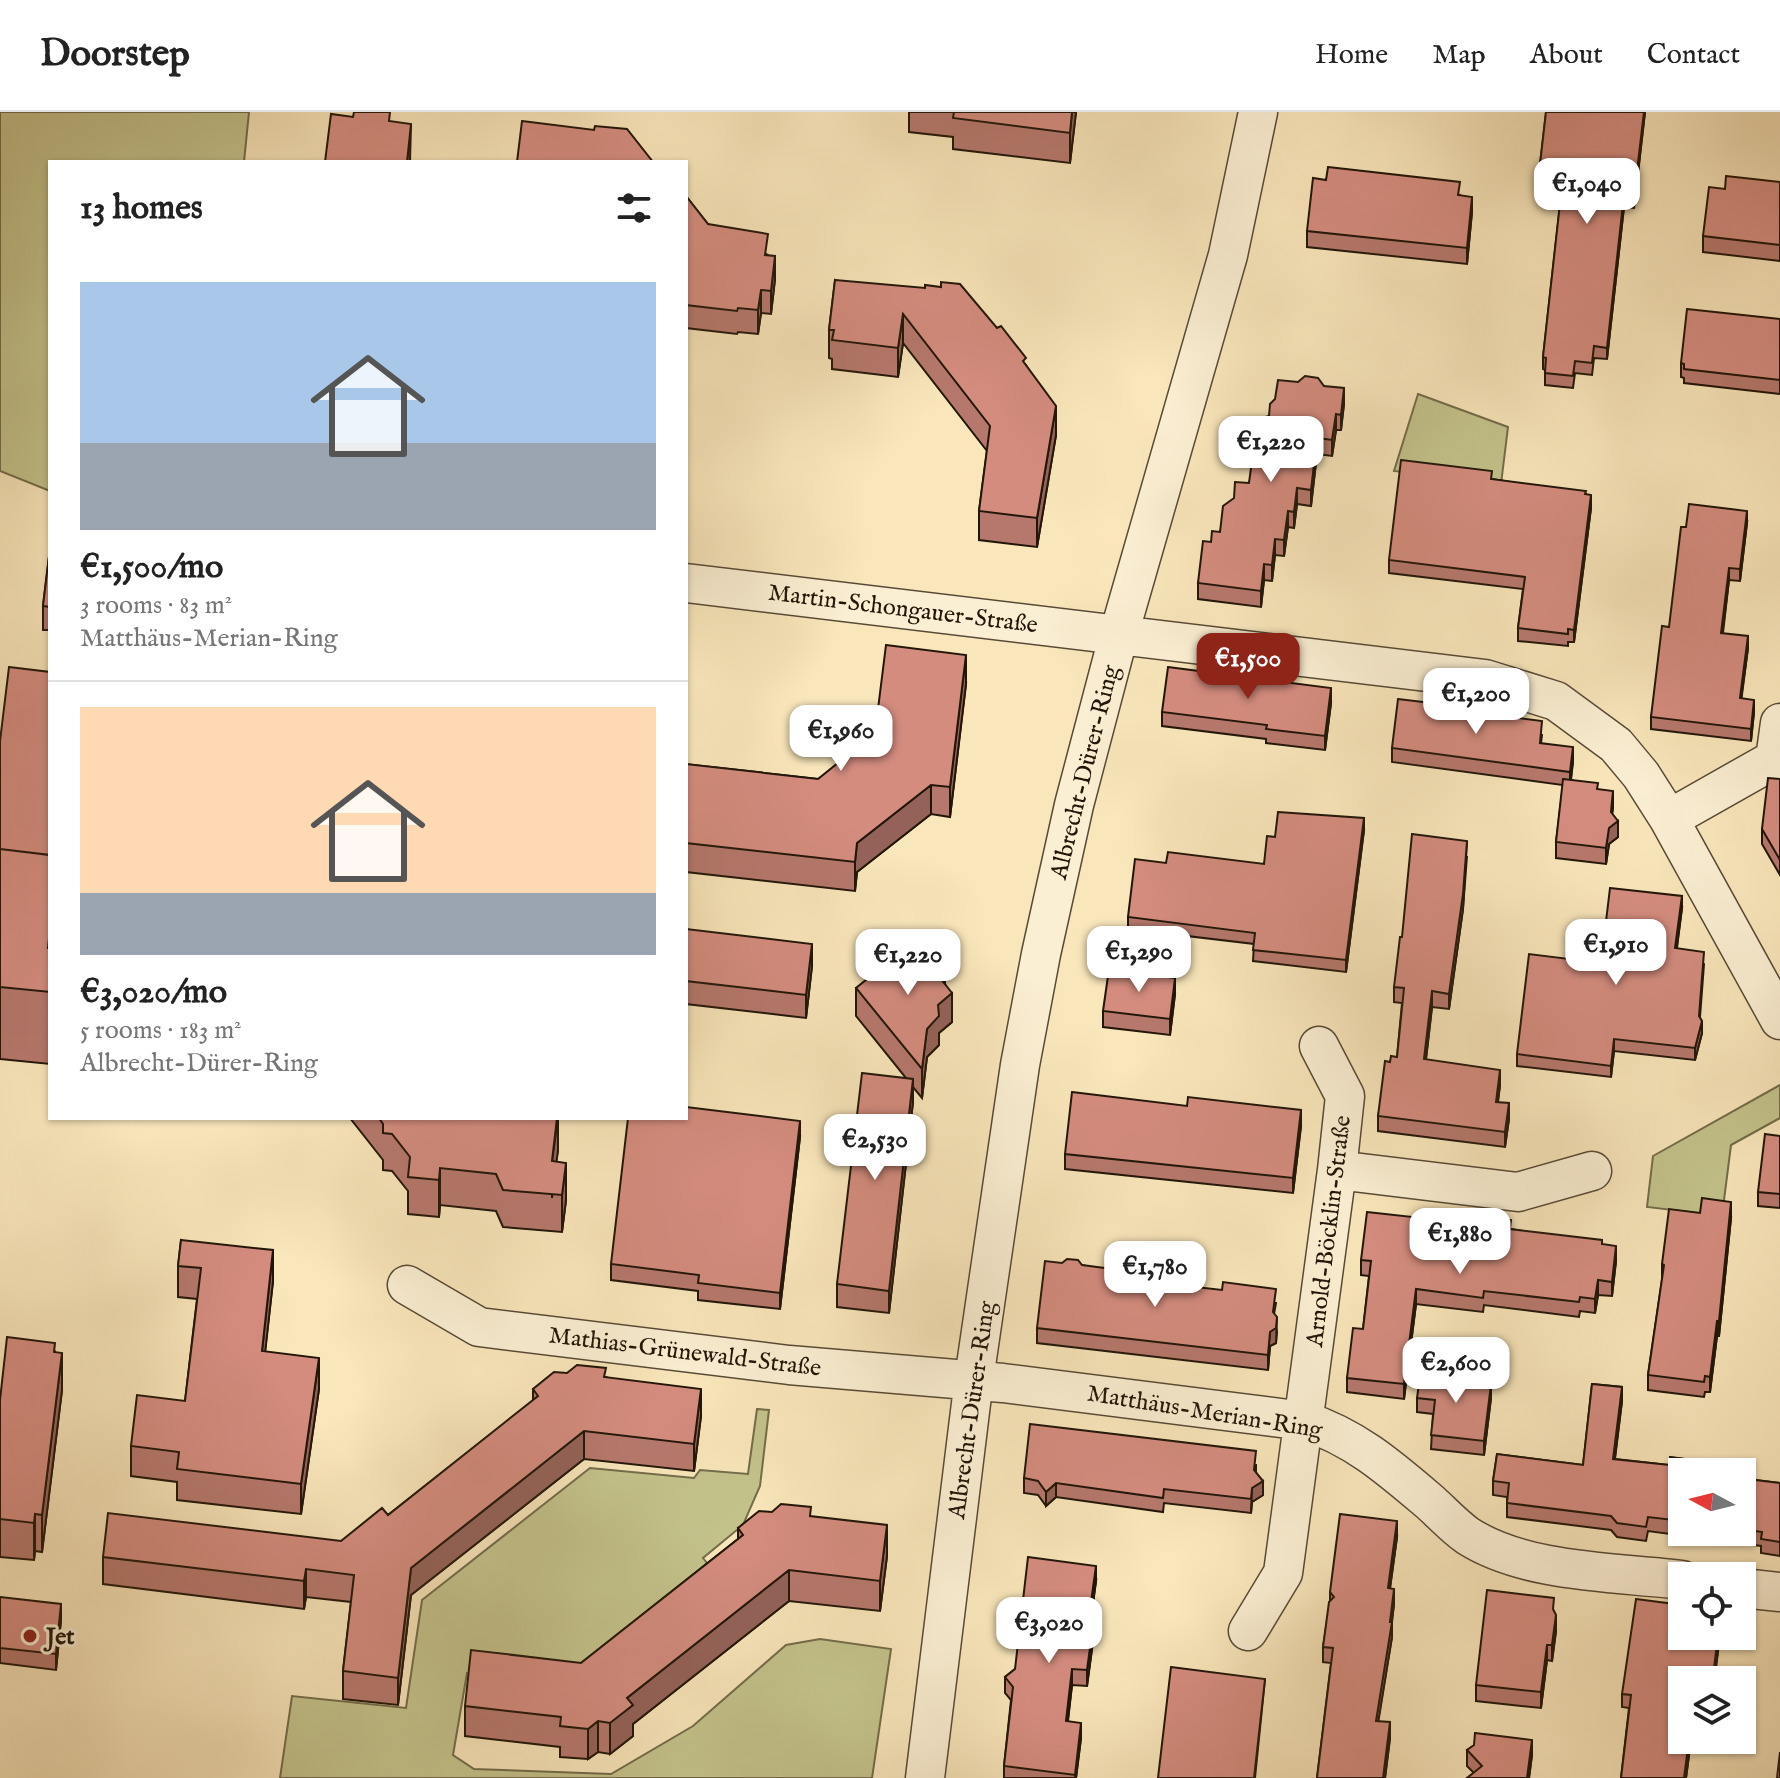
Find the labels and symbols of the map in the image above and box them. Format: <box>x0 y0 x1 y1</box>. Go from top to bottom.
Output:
pin: €1,040 <box>1522 158 1652 226</box>
pin: €1,220 <box>1206 416 1336 484</box>
street label: Martin-Schongauer-Straße <box>766 578 1039 641</box>
pin: €1,500 <box>1183 633 1313 701</box>
street label: Albrecht-Dürer-Ring <box>1044 661 1127 884</box>
pin: €1,200 <box>1411 668 1541 736</box>
pin: €1,960 <box>776 705 906 773</box>
pin: €1,910 <box>1551 919 1681 987</box>
pin: €1,290 <box>1074 926 1204 994</box>
pin: €1,220 <box>843 929 973 997</box>
pin: €2,530 <box>810 1114 940 1182</box>
street label: Arnold-Böcklin-Straße <box>1300 1114 1359 1350</box>
pin: €1,880 <box>1395 1208 1525 1276</box>
pin: €1,780 <box>1090 1241 1220 1309</box>
street label: Albrecht-Dürer-Ring <box>942 1298 1003 1522</box>
street label: Mathias-Grünewald-Straße <box>547 1320 823 1385</box>
pin: €2,600 <box>1391 1337 1521 1405</box>
street label: Matthäus-Merian-Ring <box>1085 1379 1326 1447</box>
north arrow <box>1668 1458 1756 1546</box>
pin: €3,020 <box>984 1597 1114 1665</box>
place label: Jet <box>43 1622 75 1653</box>
marker: Jet <box>21 1627 39 1645</box>

